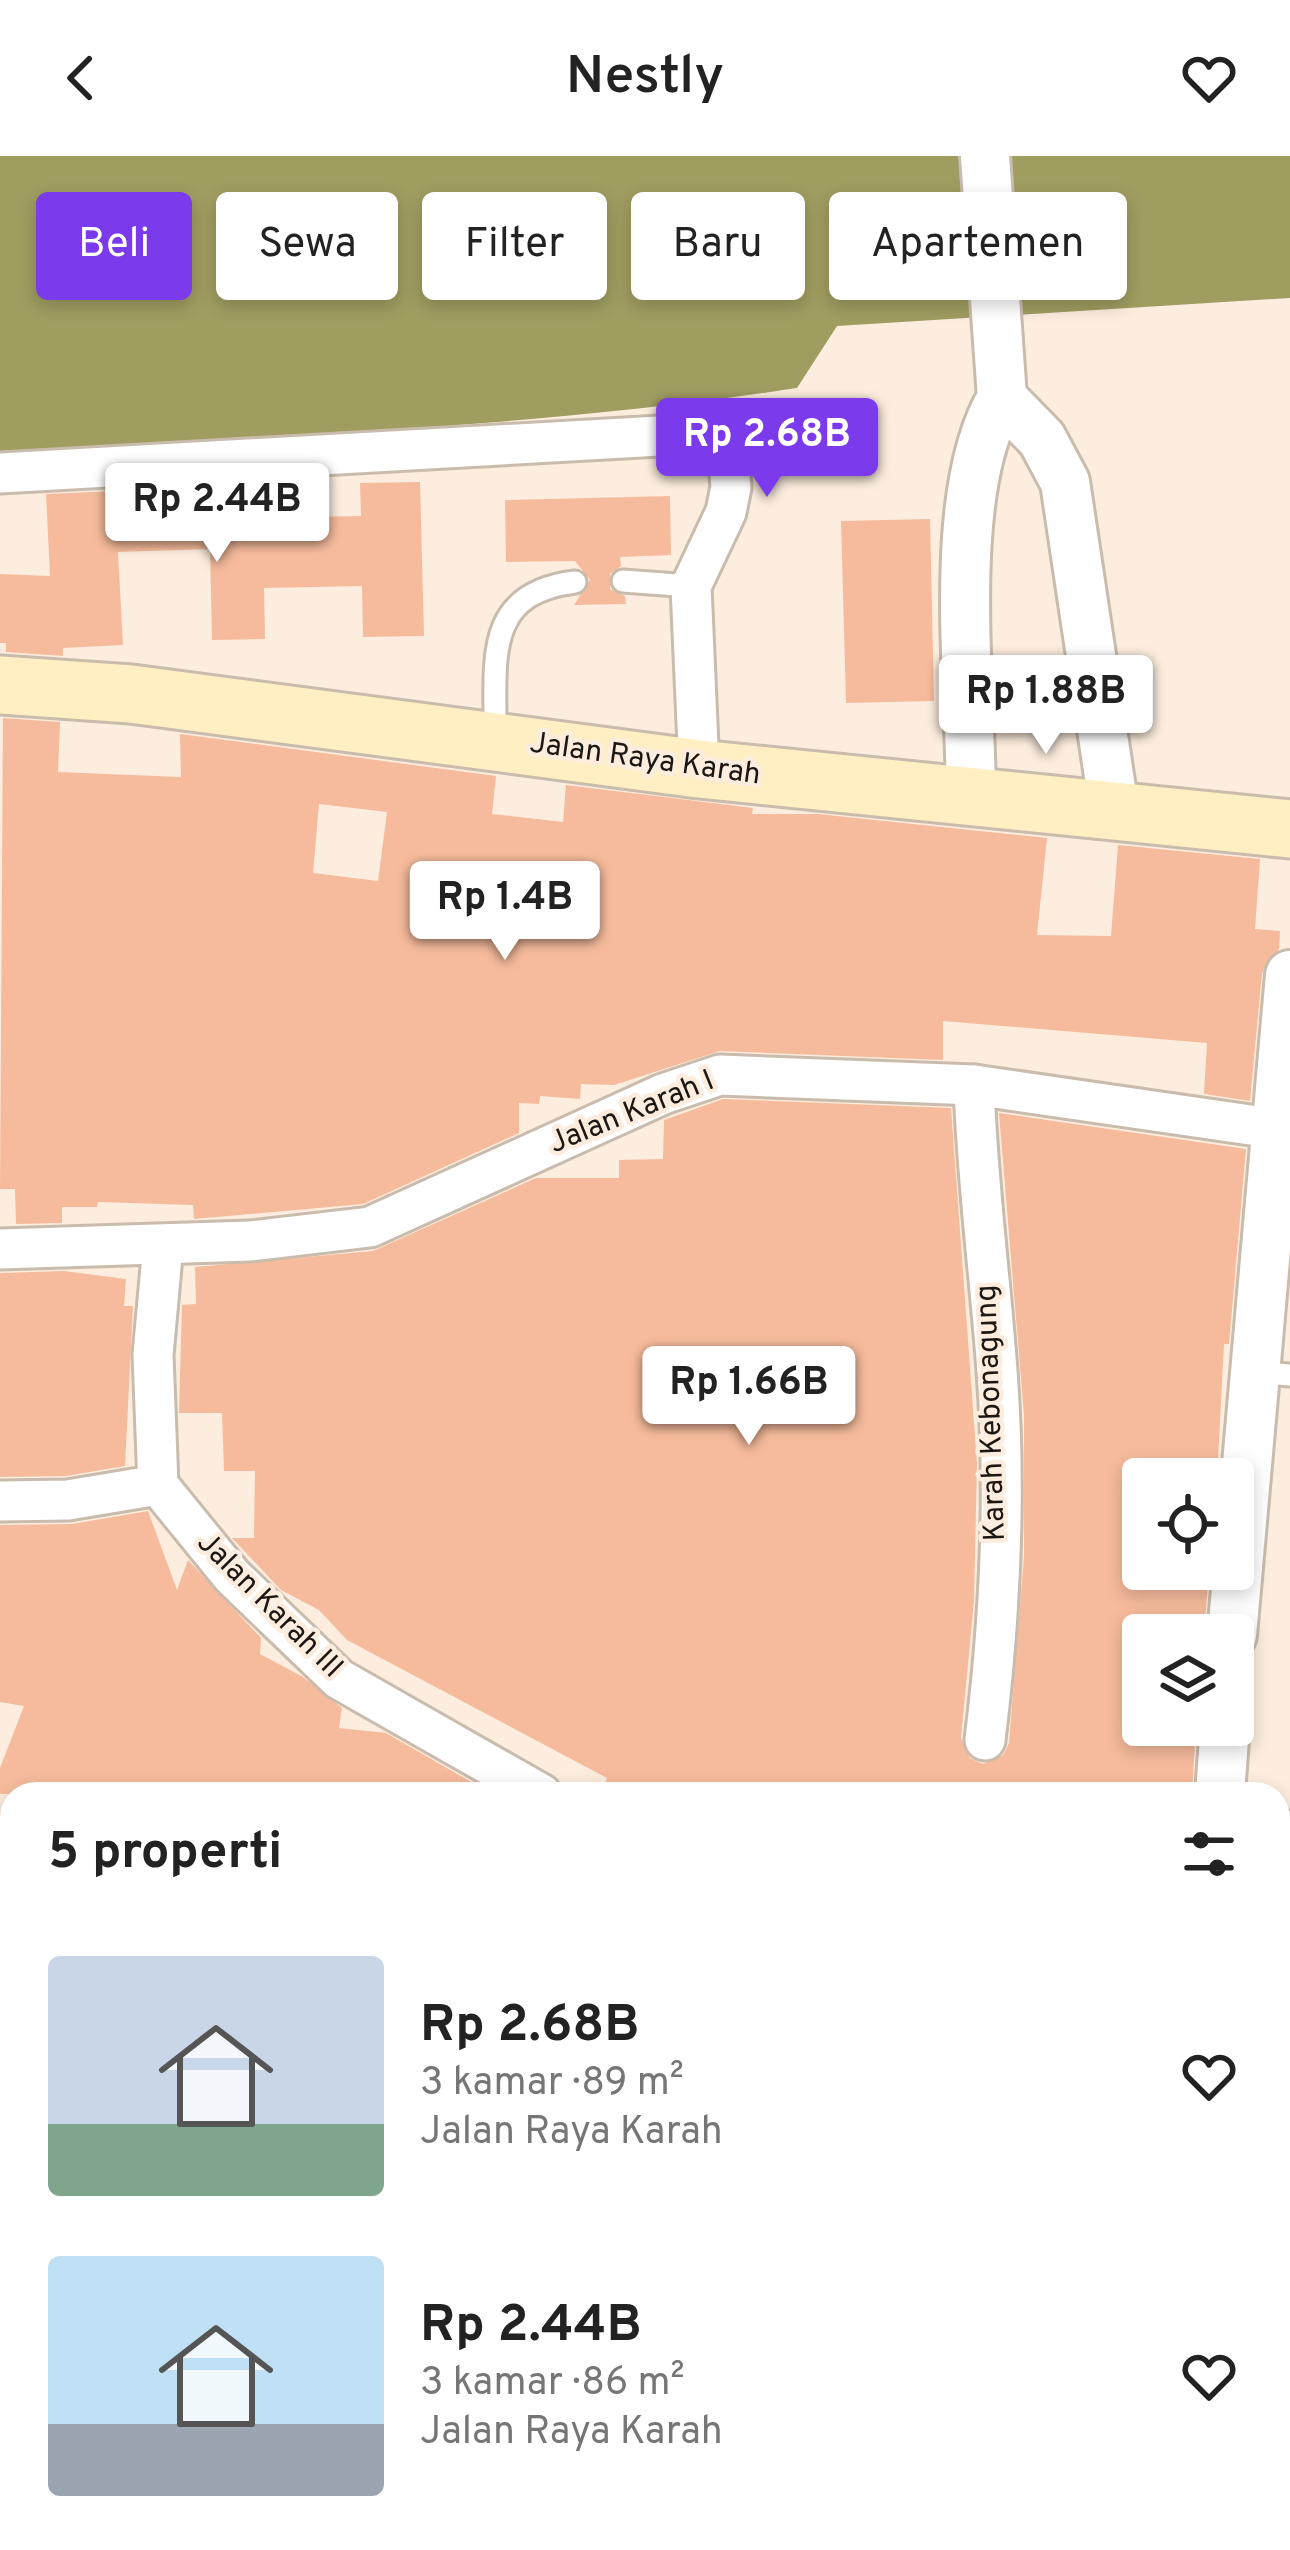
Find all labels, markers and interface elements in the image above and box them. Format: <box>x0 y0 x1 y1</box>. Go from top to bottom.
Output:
text: Nestly <box>566 44 724 113</box>
icon: back <box>48 45 114 111</box>
icon: heart <box>1176 45 1242 111</box>
chip: Beli <box>36 192 192 300</box>
chip: Sewa <box>216 192 398 300</box>
chip: Filter <box>422 192 607 300</box>
chip: Baru <box>631 192 805 300</box>
chip: Apartemen <box>829 192 1127 300</box>
pin: Rp 2.68B <box>643 398 891 500</box>
text: Rp 2.68B <box>683 412 851 461</box>
pin: Rp 2.44B <box>93 463 341 565</box>
text: Rp 2.44B <box>132 477 302 526</box>
pin: Rp 1.88B <box>922 655 1170 757</box>
text: Rp 1.88B <box>966 669 1126 718</box>
street label: Jalan Raya Karah <box>527 725 763 795</box>
pin: Rp 1.4B <box>394 861 616 963</box>
text: Rp 1.4B <box>437 875 573 924</box>
street label: Jalan Karah I <box>544 1063 720 1163</box>
street label: Karah Kebonagung <box>969 1284 1015 1542</box>
pin: Rp 1.66B <box>625 1346 873 1448</box>
text: Rp 1.66B <box>669 1360 829 1409</box>
map controls <box>1122 1458 1254 1746</box>
button: locate <box>1122 1458 1254 1590</box>
street label: Jalan Karah III <box>188 1525 350 1687</box>
button: layers <box>1122 1614 1254 1746</box>
icon: filters <box>1176 1821 1242 1887</box>
text: 5 properti <box>48 1822 283 1887</box>
text: Rp 2.68B <box>420 1995 639 2060</box>
icon: home <box>144 2004 288 2148</box>
icon: heart <box>1176 2043 1242 2109</box>
text: 3 kamar · 89 m² <box>420 2060 684 2109</box>
text: Jalan Raya Karah <box>420 2109 723 2158</box>
text: Rp 2.44B <box>420 2295 642 2360</box>
icon: home <box>144 2304 288 2448</box>
icon: heart <box>1176 2343 1242 2409</box>
text: 3 kamar · 86 m² <box>420 2360 685 2409</box>
text: Jalan Raya Karah <box>420 2409 723 2458</box>

